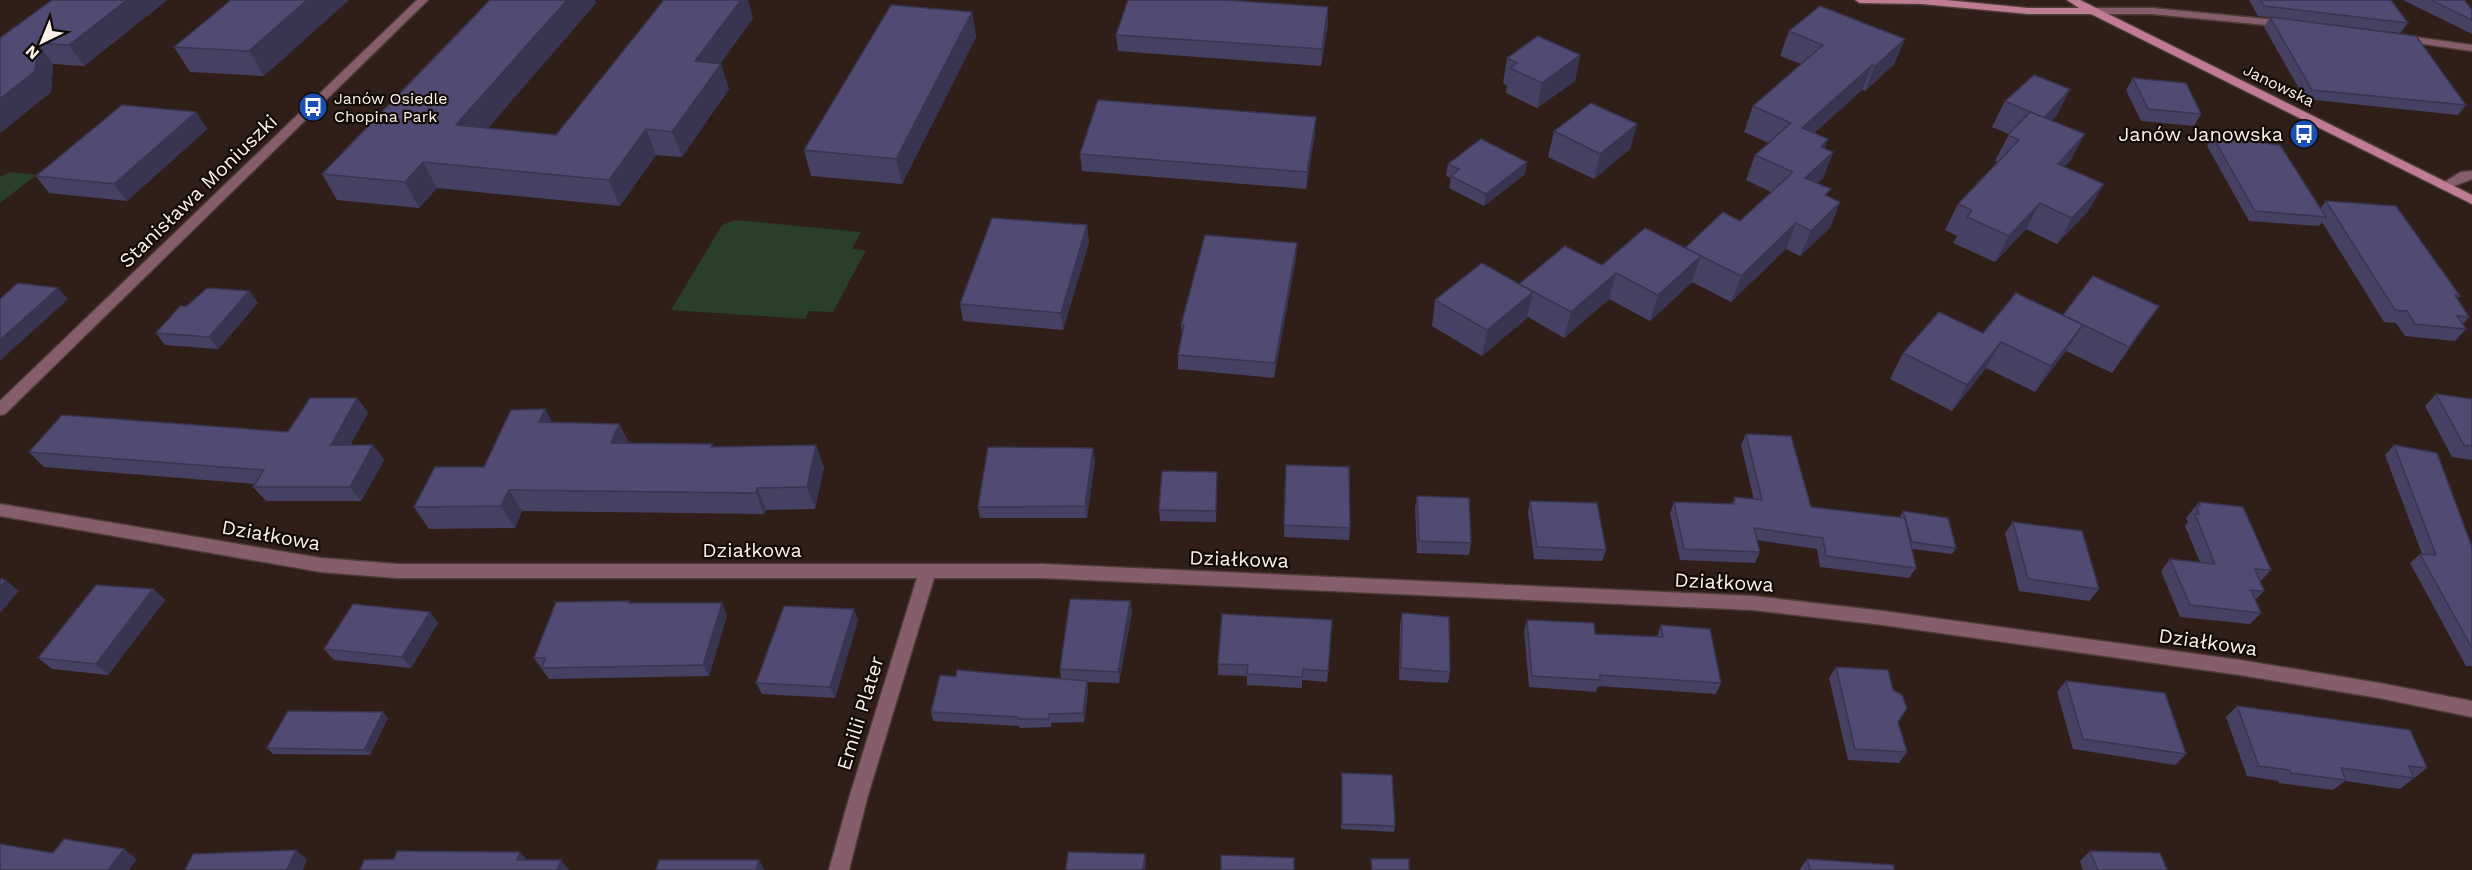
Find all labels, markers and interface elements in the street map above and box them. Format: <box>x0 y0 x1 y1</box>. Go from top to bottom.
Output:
north arrow <box>12 12 72 72</box>
text: N <box>21 42 43 64</box>
street label: Janowska <box>2240 60 2317 111</box>
place label: Janów Osiedle Chopina Park <box>334 89 448 126</box>
bus stop icon: Janów Osiedle Chopina Park <box>297 91 329 123</box>
street label: Stanisława Moniuszki <box>114 109 282 273</box>
bus stop icon: Janów Janowska <box>2288 118 2320 150</box>
place label: Janów Janowska <box>2118 122 2283 146</box>
street label: Działkowa <box>220 515 322 555</box>
street label: Działkowa <box>702 538 802 562</box>
street label: Działkowa <box>1189 545 1289 573</box>
street label: Działkowa <box>1674 567 1774 597</box>
street label: Działkowa <box>2157 623 2259 661</box>
street label: Emilii Plater <box>831 653 889 773</box>

